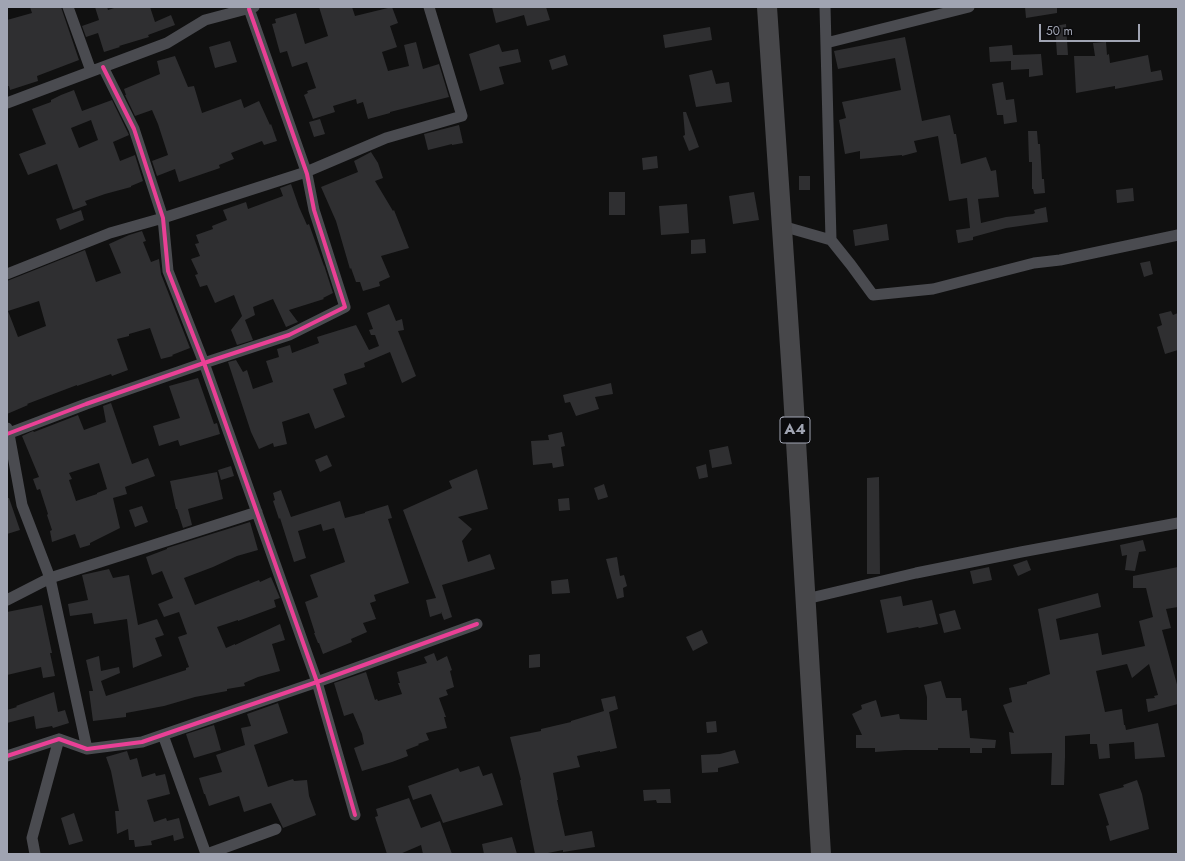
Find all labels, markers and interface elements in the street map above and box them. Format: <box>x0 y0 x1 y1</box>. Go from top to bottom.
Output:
scale bar <box>1041 16 1142 42</box>
text: 50 m <box>1046 22 1073 40</box>
road number: A4 <box>780 417 810 443</box>

